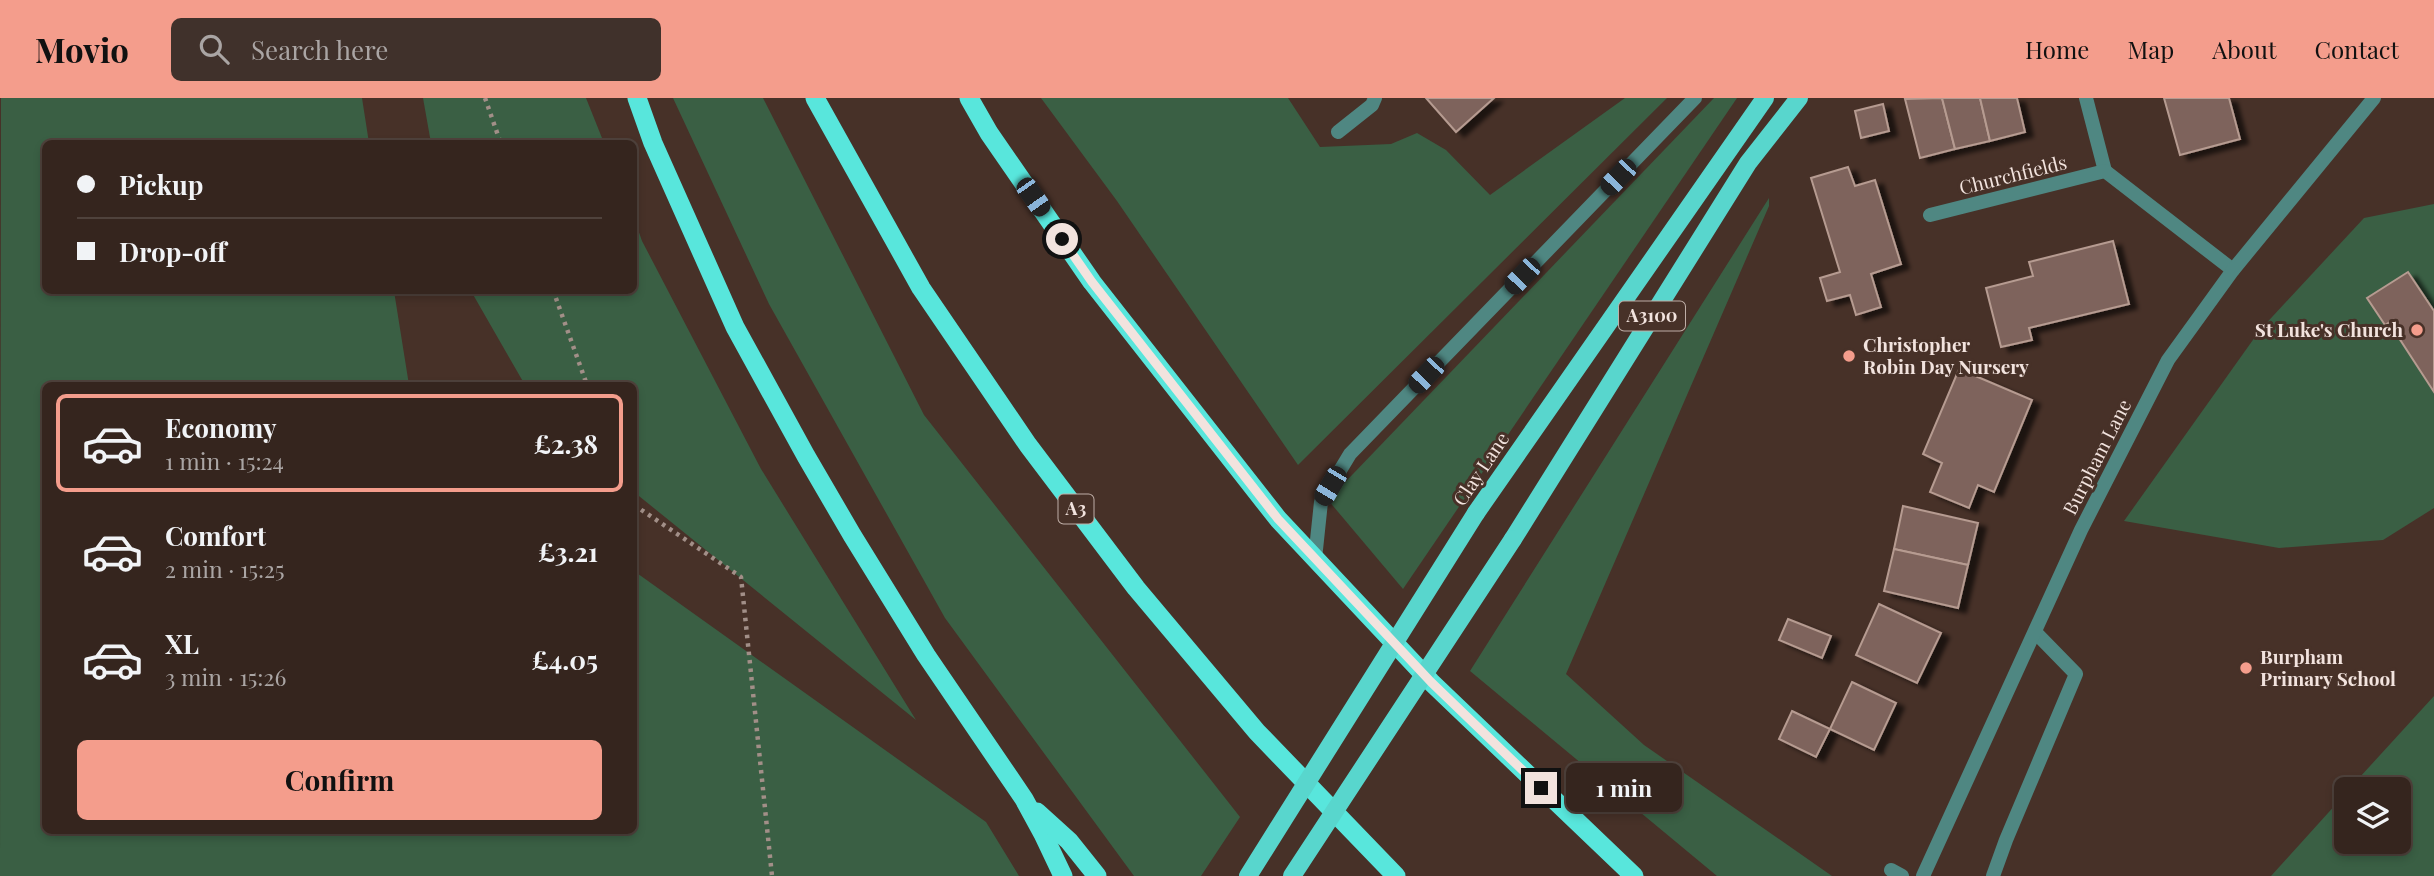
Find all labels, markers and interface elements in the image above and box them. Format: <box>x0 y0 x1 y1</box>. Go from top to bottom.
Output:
search box <box>171 18 661 81</box>
text: Movio <box>35 27 129 71</box>
icon: search <box>195 30 233 68</box>
text: Search here <box>251 32 388 67</box>
text: Home <box>2025 33 2089 65</box>
text: Map <box>2127 33 2174 65</box>
text: About <box>2212 33 2276 65</box>
text: Contact <box>2314 33 2399 65</box>
street label: Churchfields <box>1956 148 2069 200</box>
car <box>1596 155 1641 199</box>
text: Pickup <box>119 167 203 202</box>
car <box>1013 174 1054 220</box>
route start <box>1046 223 1078 255</box>
text: Drop-off <box>119 234 226 269</box>
car <box>1500 254 1545 298</box>
road number: A3100 <box>1619 302 1685 330</box>
place label: St Luke's Church <box>2255 316 2403 342</box>
marker: St Luke's Church <box>2409 322 2425 338</box>
place label: Christopher Robin Day Nursery <box>1863 331 2029 379</box>
marker: Christopher Robin Day Nursery <box>1841 348 1857 364</box>
car <box>1404 353 1449 397</box>
street label: Burpham Lane <box>2056 394 2136 519</box>
text: Economy <box>165 410 276 445</box>
icon: car <box>81 412 144 475</box>
text: £2.38 <box>534 426 598 461</box>
street label: Clay Lane <box>1446 427 1514 510</box>
text: 1 min · 15:24 <box>165 445 284 476</box>
car <box>1311 463 1350 509</box>
road number: A3 <box>1058 494 1094 524</box>
text: Comfort <box>165 518 266 553</box>
icon: car <box>81 520 144 583</box>
text: £3.21 <box>538 534 598 569</box>
text: 2 min · 15:25 <box>165 553 285 584</box>
text: XL <box>165 626 199 661</box>
icon: car <box>81 628 144 691</box>
text: £4.05 <box>531 642 598 677</box>
place label: Burpham Primary School <box>2260 643 2396 691</box>
marker: Burpham Primary School <box>2238 660 2254 676</box>
text: 3 min · 15:26 <box>165 661 286 692</box>
button: Confirm <box>77 740 602 820</box>
callout: 1 min <box>1566 764 1681 812</box>
route end <box>1525 772 1557 804</box>
text: 1 min <box>1596 772 1652 803</box>
map controls <box>2334 777 2411 854</box>
button: layers <box>2334 777 2411 854</box>

